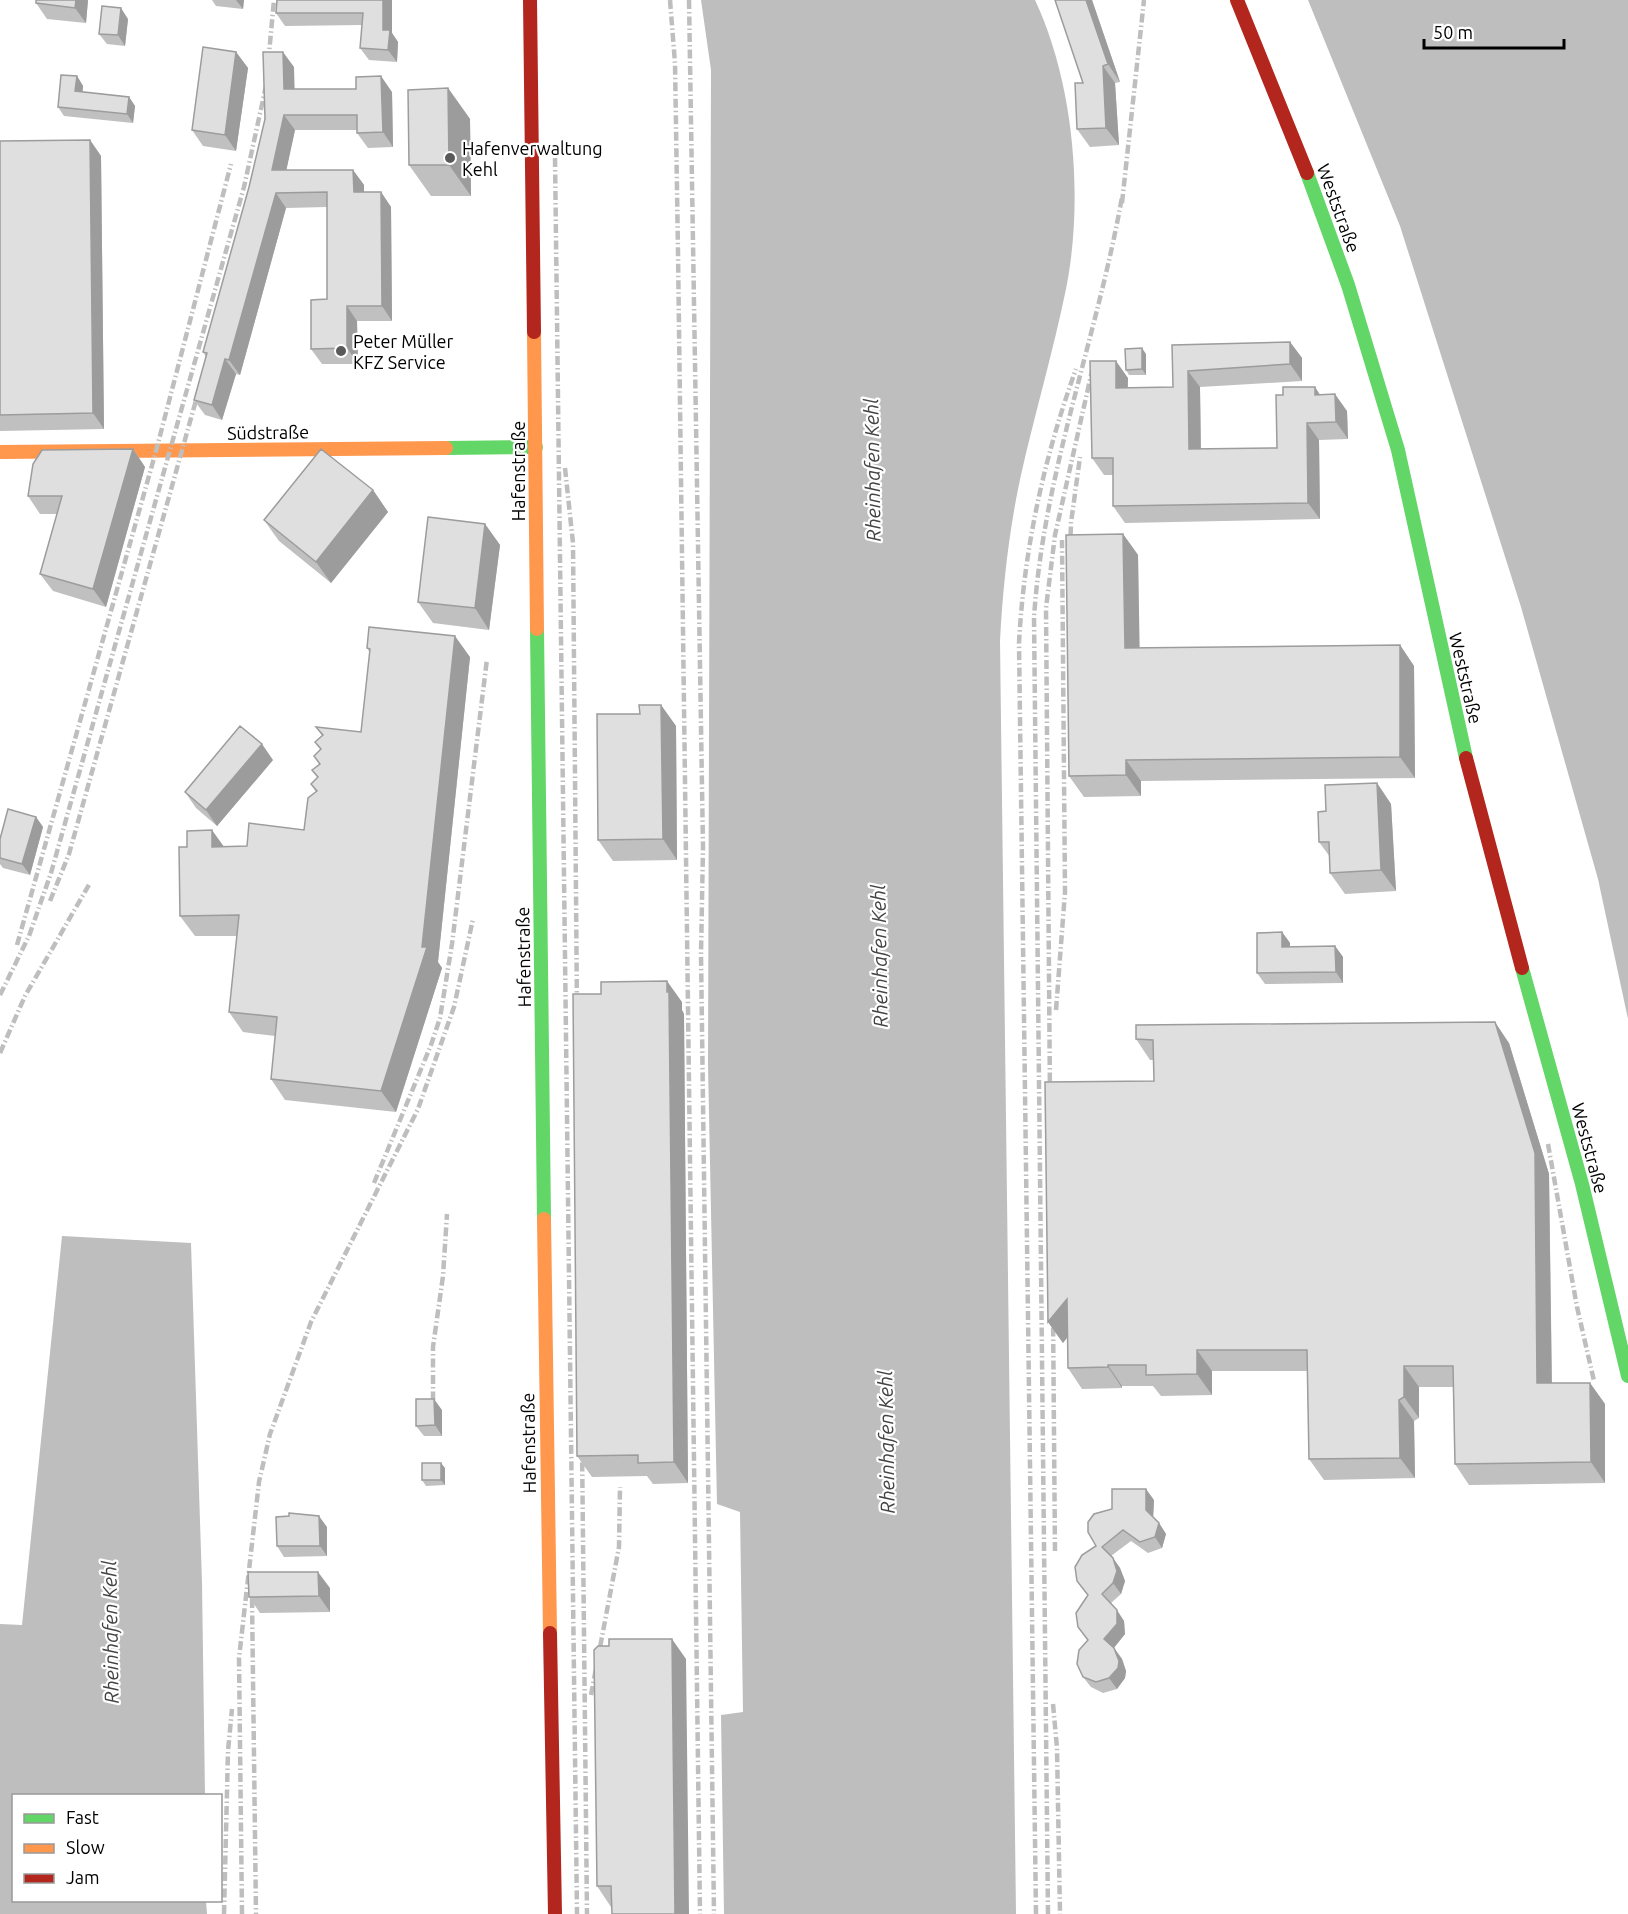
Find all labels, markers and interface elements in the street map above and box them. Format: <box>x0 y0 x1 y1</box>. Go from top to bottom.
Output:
scale bar <box>1424 12 1564 50</box>
text: 50 m <box>1433 22 1473 42</box>
place label: Hafenverwaltung Kehl <box>462 138 603 179</box>
marker: Hafenverwaltung Kehl <box>443 151 457 165</box>
street label: Weststraße <box>1314 161 1364 255</box>
place label: Peter Müller KFZ Service <box>353 331 454 372</box>
marker: Peter Müller KFZ Service <box>334 344 348 358</box>
water label: Rheinhafen Kehl <box>859 398 885 542</box>
street label: Südstraße <box>227 421 309 443</box>
street label: Hafenstraße <box>508 421 528 521</box>
street label: Weststraße <box>1446 630 1486 726</box>
water label: Rheinhafen Kehl <box>866 884 892 1028</box>
street label: Hafenstraße <box>512 907 534 1007</box>
street label: Weststraße <box>1568 1101 1612 1195</box>
water label: Rheinhafen Kehl <box>873 1370 899 1514</box>
street label: Hafenstraße <box>517 1393 539 1493</box>
water label: Rheinhafen Kehl <box>97 1560 123 1704</box>
legend <box>12 1794 222 1902</box>
text: Fast <box>66 1807 99 1827</box>
text: Slow <box>66 1837 105 1857</box>
text: Jam <box>66 1867 100 1887</box>

